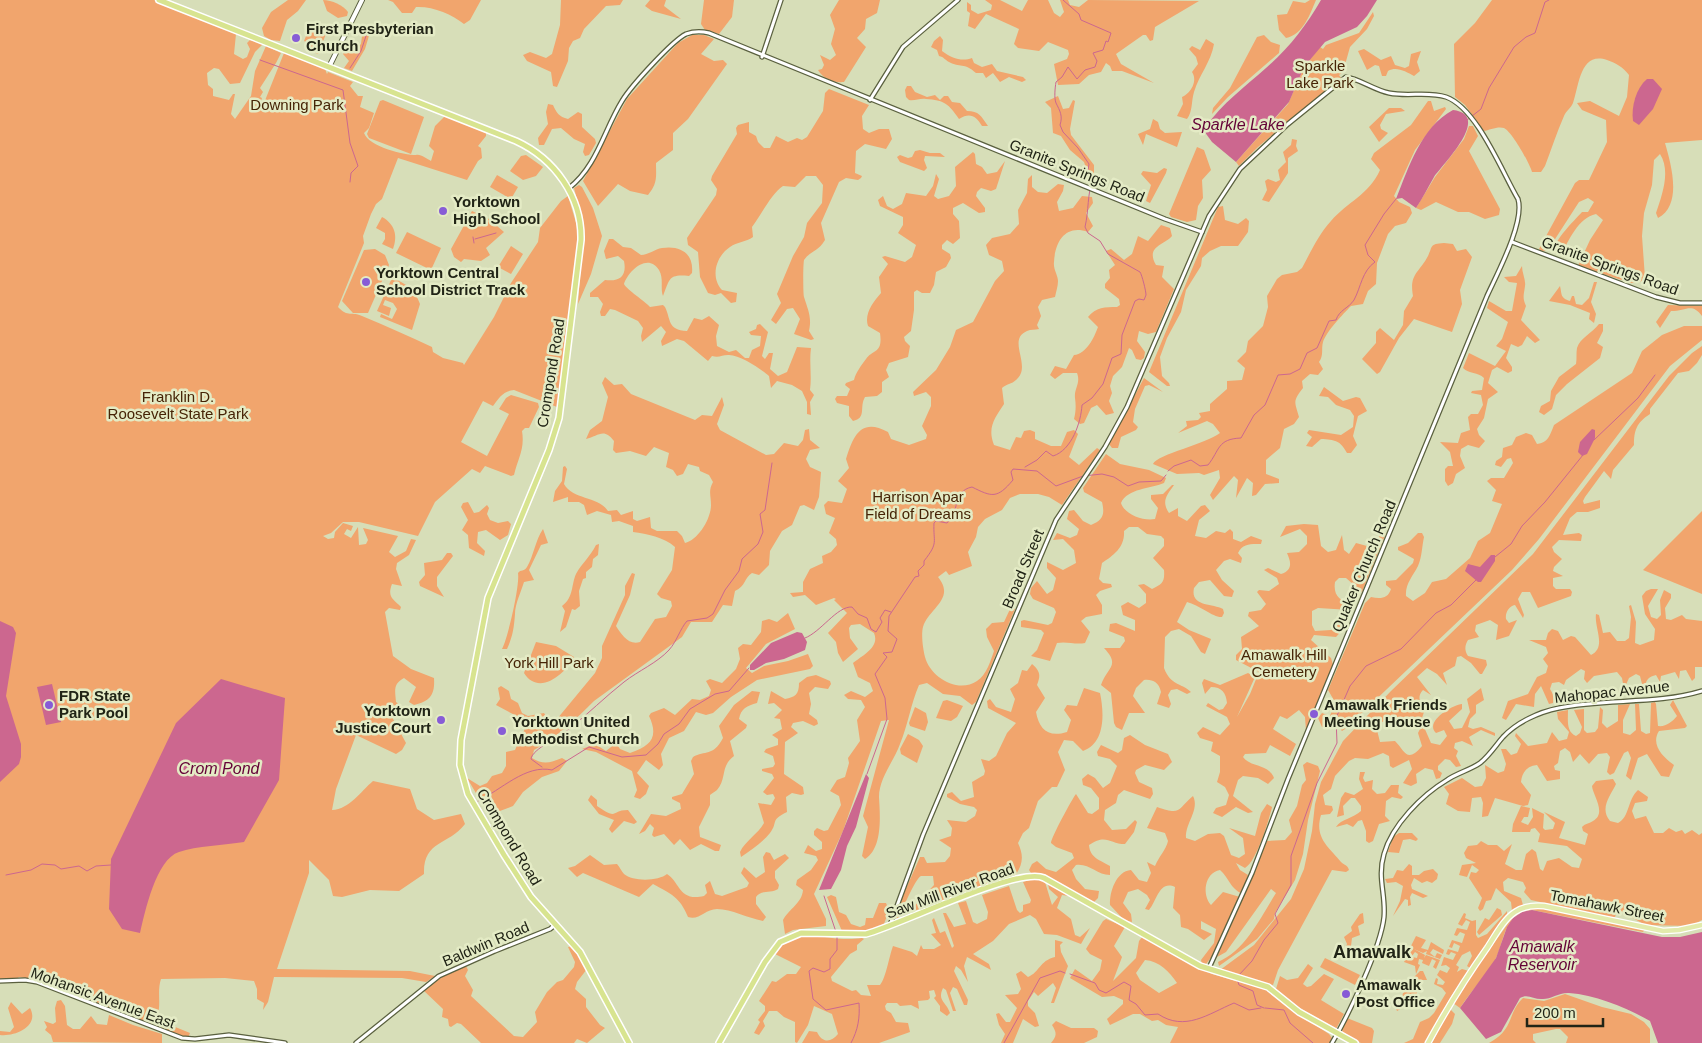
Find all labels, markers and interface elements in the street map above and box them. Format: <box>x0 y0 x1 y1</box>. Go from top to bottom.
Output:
place label: First Presbyterian Church <box>306 20 434 54</box>
marker: First Presbyterian Church <box>290 32 302 44</box>
park label: Sparkle Lake Park <box>1286 57 1354 91</box>
park label: Downing Park <box>250 96 344 113</box>
water label: Sparkle Lake <box>1191 116 1285 133</box>
street label: Granite Springs Road <box>1007 136 1147 205</box>
place label: Yorktown High School <box>453 193 541 227</box>
marker: Yorktown High School <box>437 205 449 217</box>
street label: Granite Springs Road <box>1539 233 1681 298</box>
place label: Yorktown Central School District Track <box>376 264 526 298</box>
marker: Yorktown Central School District Track <box>360 276 372 288</box>
street label: Crompond Road <box>534 317 568 429</box>
park label: Franklin D. Roosevelt State Park <box>108 388 249 422</box>
park label: Harrison Apar Field of Dreams <box>865 488 971 522</box>
street label: Quaker Church Road <box>1328 497 1399 634</box>
street label: Broad Street <box>998 526 1047 611</box>
park label: Amawalk Hill Cemetery <box>1241 646 1327 680</box>
park label: York Hill Park <box>504 654 594 671</box>
street label: Mahopac Avenue <box>1554 677 1670 706</box>
place label: FDR State Park Pool <box>59 687 131 721</box>
place label: Amawalk Friends Meeting House <box>1324 696 1447 730</box>
marker: FDR State Park Pool <box>43 699 55 711</box>
place label: Yorktown Justice Court <box>335 702 431 736</box>
marker: Amawalk Friends Meeting House <box>1308 708 1320 720</box>
place label: Yorktown United Methodist Church <box>512 713 640 747</box>
marker: Yorktown Justice Court <box>435 714 447 726</box>
marker: Yorktown United Methodist Church <box>496 725 508 737</box>
water label: Crom Pond <box>179 760 261 777</box>
street label: Crompond Road <box>474 785 545 888</box>
street label: Saw Mill River Road <box>883 859 1016 922</box>
street label: Tomahawk Street <box>1549 886 1666 925</box>
street label: Baldwin Road <box>440 918 532 969</box>
water label: Amawalk Reservoir <box>1508 938 1577 973</box>
district label: Amawalk <box>1333 942 1412 962</box>
street label: Mohansic Avenue East <box>29 963 178 1032</box>
place label: Amawalk Post Office <box>1356 976 1435 1010</box>
marker: Amawalk Post Office <box>1340 988 1352 1000</box>
scale bar <box>1527 996 1603 1028</box>
text: 200 m <box>1534 1004 1576 1021</box>

